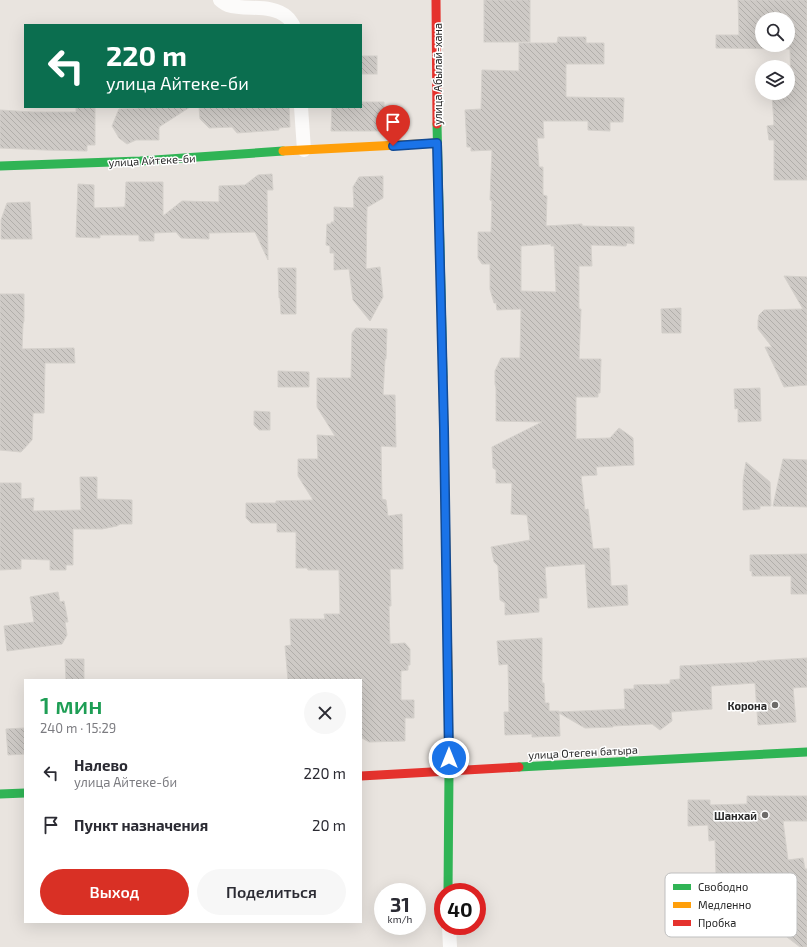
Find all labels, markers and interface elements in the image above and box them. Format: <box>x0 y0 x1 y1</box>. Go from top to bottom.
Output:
map controls <box>755 12 795 100</box>
button: search <box>755 12 795 52</box>
street label: улица Абылай-хана <box>431 23 445 125</box>
text: 220 m <box>106 38 187 72</box>
icon: left <box>40 40 92 92</box>
button: layers <box>755 60 795 100</box>
text: улица Айтеке-би <box>106 72 249 94</box>
pin <box>376 105 410 146</box>
icon: arrive <box>382 111 404 133</box>
street label: улица Айтеке-би <box>108 151 196 170</box>
text: 1 мин <box>40 690 102 719</box>
button: close <box>304 692 346 734</box>
place label: Корона <box>727 699 767 712</box>
marker: Корона <box>770 700 780 710</box>
text: 240 m · 15:29 <box>40 720 116 736</box>
position arrow <box>428 737 470 779</box>
street label: улица Отеген батыра <box>528 743 638 762</box>
text: Налево <box>74 756 128 774</box>
icon: left <box>40 762 62 784</box>
text: 220 m <box>304 764 346 782</box>
text: улица Айтеке-би <box>74 774 177 790</box>
place label: Шанхай <box>714 809 757 822</box>
marker: Шанхай <box>760 810 770 820</box>
icon: arrive <box>40 814 62 836</box>
text: Пункт назначения <box>74 816 208 834</box>
text: 20 m <box>312 816 346 834</box>
button: Выход <box>40 869 189 915</box>
button: Поделиться <box>197 869 346 915</box>
legend <box>665 873 797 937</box>
text: Свободно <box>698 880 748 893</box>
speed limit sign: 40 <box>434 883 486 935</box>
text: 31 <box>390 892 410 916</box>
text: Медленно <box>698 898 751 911</box>
text: km/h <box>388 913 412 925</box>
text: Пробка <box>698 916 736 929</box>

